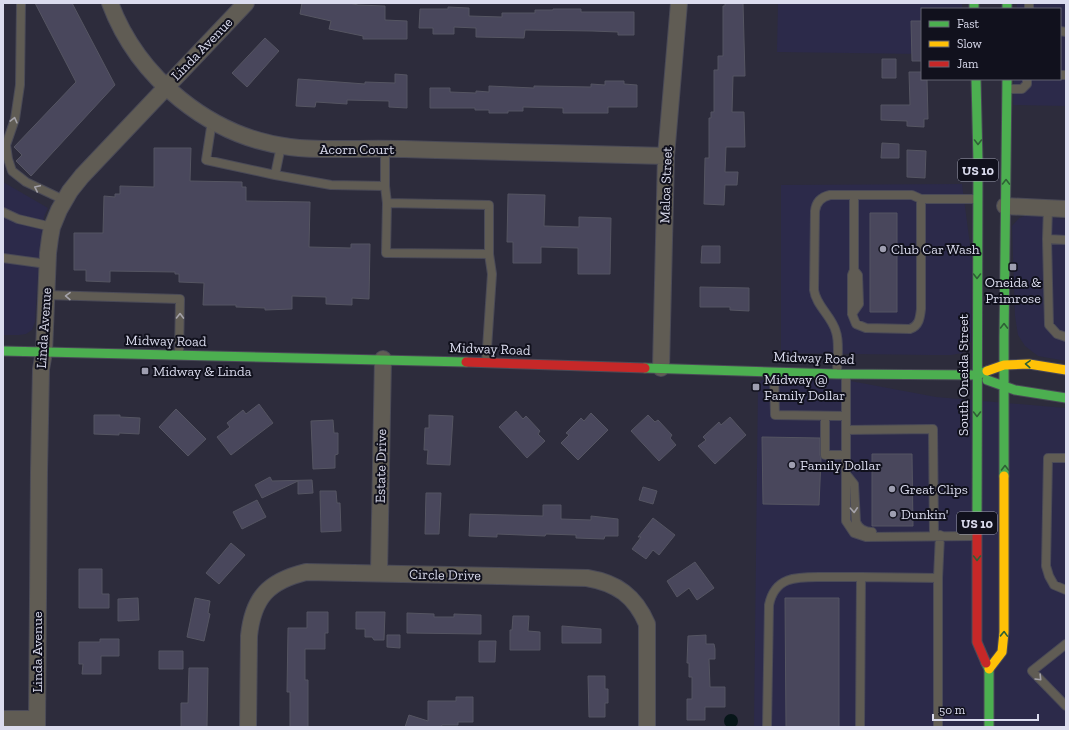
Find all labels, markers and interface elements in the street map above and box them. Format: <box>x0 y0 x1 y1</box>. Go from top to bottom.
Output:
legend <box>921 8 1061 80</box>
street label: Linda Avenue <box>168 14 237 84</box>
text: Fast <box>957 17 980 31</box>
text: Slow <box>957 37 983 51</box>
text: Jam <box>957 57 979 71</box>
one-way arrow <box>9 117 18 124</box>
one-way arrow <box>974 139 982 145</box>
street label: Acorn Court <box>320 141 395 158</box>
street label: Maloa Street <box>656 146 676 224</box>
road number: US 10 <box>958 159 998 181</box>
one-way arrow <box>1001 179 1010 185</box>
one-way arrow <box>34 185 41 193</box>
place label: Club Car Wash <box>891 241 980 258</box>
marker: Club Car Wash <box>878 244 888 254</box>
marker: Oneida & Primrose <box>1008 262 1018 272</box>
one-way arrow <box>973 273 981 279</box>
place label: Oneida & Primrose <box>985 274 1041 307</box>
street label: Linda Avenue <box>33 287 55 369</box>
one-way arrow <box>65 292 71 300</box>
one-way arrow <box>176 313 184 319</box>
street label: South Oneida Street <box>955 313 972 436</box>
one-way arrow <box>1000 323 1008 329</box>
street label: Midway Road <box>125 332 207 350</box>
street label: Midway Road <box>449 339 531 359</box>
street label: Midway Road <box>773 348 855 368</box>
one-way arrow <box>1024 360 1031 369</box>
place label: Midway & Linda <box>153 363 252 380</box>
marker: Midway & Linda <box>140 366 150 376</box>
place label: Midway @ Family Dollar <box>764 371 845 404</box>
marker: Midway @ Family Dollar <box>751 382 761 392</box>
one-way arrow <box>973 411 981 417</box>
street label: Estate Drive <box>372 428 390 503</box>
place label: Family Dollar <box>800 457 881 474</box>
marker: Family Dollar <box>787 460 797 470</box>
one-way arrow <box>1001 465 1009 471</box>
place label: Great Clips <box>900 481 968 498</box>
marker: Great Clips <box>887 484 897 494</box>
place label: Dunkin' <box>901 506 948 523</box>
one-way arrow <box>850 507 859 513</box>
marker: Dunkin' <box>888 509 898 519</box>
road number: US 10 <box>957 512 997 534</box>
one-way arrow <box>973 555 981 561</box>
street label: Circle Drive <box>409 566 481 584</box>
street label: Linda Avenue <box>29 611 46 693</box>
one-way arrow <box>1000 631 1008 637</box>
one-way arrow <box>1035 673 1042 681</box>
scale bar <box>933 696 1038 722</box>
text: 50 m <box>939 703 966 717</box>

